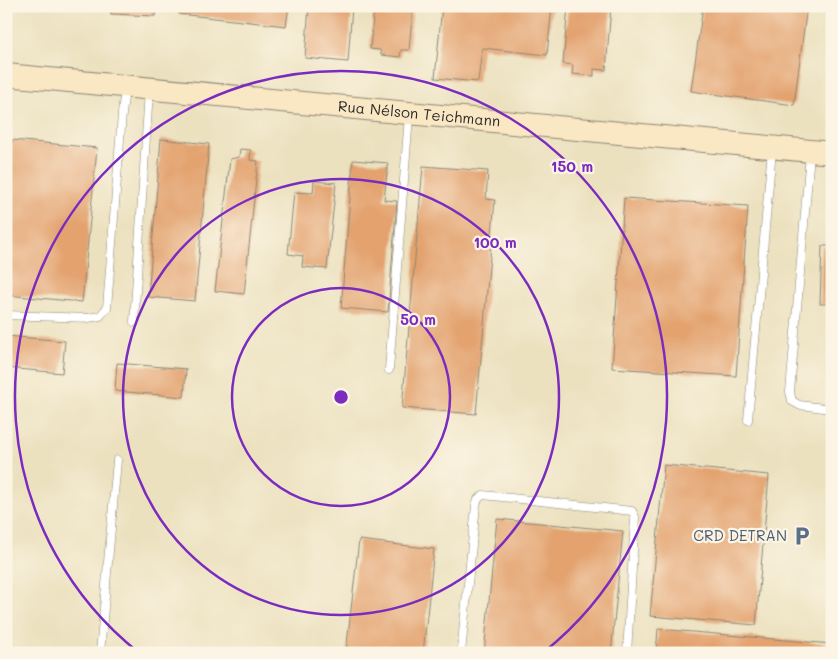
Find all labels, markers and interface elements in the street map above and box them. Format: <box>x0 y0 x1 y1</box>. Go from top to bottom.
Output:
street label: Rua Nélson Teichmann <box>337 95 501 131</box>
text: 150 m <box>551 156 593 176</box>
text: 100 m <box>473 232 517 252</box>
text: 50 m <box>400 309 436 329</box>
centre of rings <box>332 388 350 406</box>
place label: CRD DETRAN <box>693 525 787 545</box>
parking icon: CRD DETRAN <box>791 525 813 547</box>

